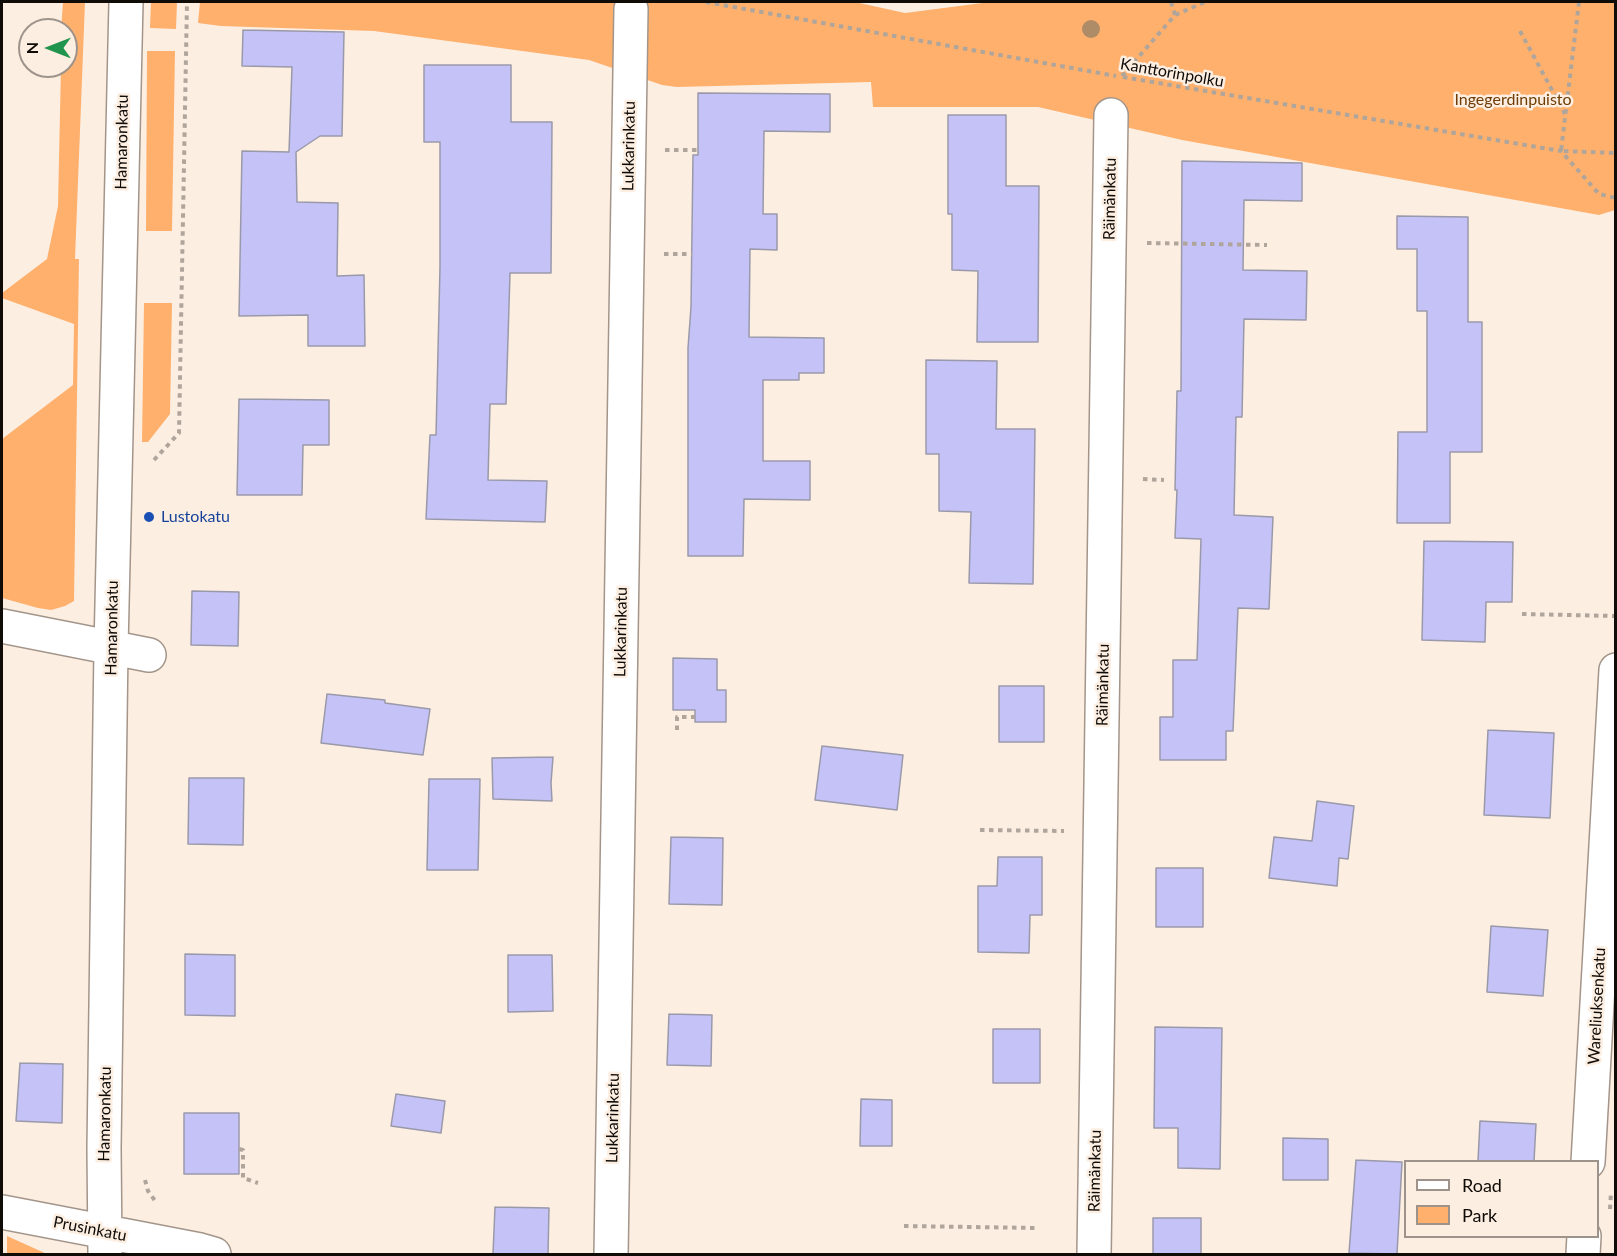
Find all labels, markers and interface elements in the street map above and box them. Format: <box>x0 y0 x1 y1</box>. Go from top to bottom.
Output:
north arrow <box>18 18 78 78</box>
text: N <box>22 42 41 54</box>
street label: Kanttorinpolku <box>1119 54 1225 92</box>
park label: Ingegerdinpuisto <box>1454 90 1572 110</box>
street label: Hamaronkatu <box>112 94 132 190</box>
street label: Lukkarinkatu <box>619 101 639 191</box>
street label: Räimänkatu <box>1100 158 1120 240</box>
place label: Lustokatu <box>161 507 230 527</box>
marker: Lustokatu <box>142 510 156 524</box>
street label: Hamaronkatu <box>102 580 122 676</box>
street label: Lukkarinkatu <box>611 587 631 677</box>
street label: Räimänkatu <box>1093 644 1113 726</box>
street label: Wareliuksenkatu <box>1584 947 1610 1065</box>
street label: Hamaronkatu <box>95 1066 115 1162</box>
street label: Lukkarinkatu <box>603 1073 623 1163</box>
street label: Räimänkatu <box>1085 1130 1105 1212</box>
legend <box>1404 1160 1599 1238</box>
text: Road <box>1462 1174 1502 1196</box>
text: Park <box>1462 1204 1497 1226</box>
street label: Prusinkatu <box>52 1212 128 1246</box>

